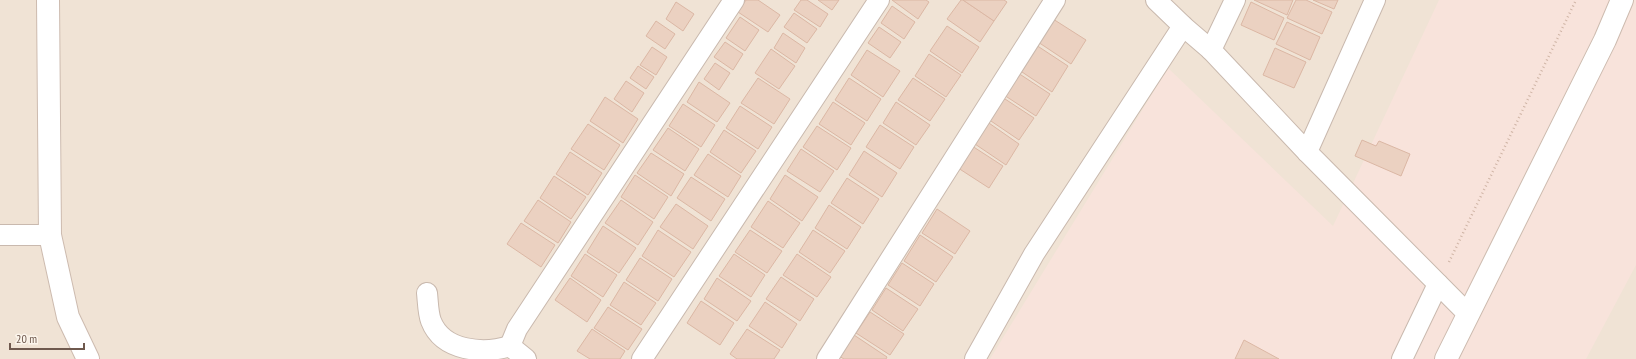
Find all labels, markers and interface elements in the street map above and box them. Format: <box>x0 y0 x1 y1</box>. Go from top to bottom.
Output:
scale bar <box>10 325 84 351</box>
text: 20 m <box>16 331 37 346</box>

